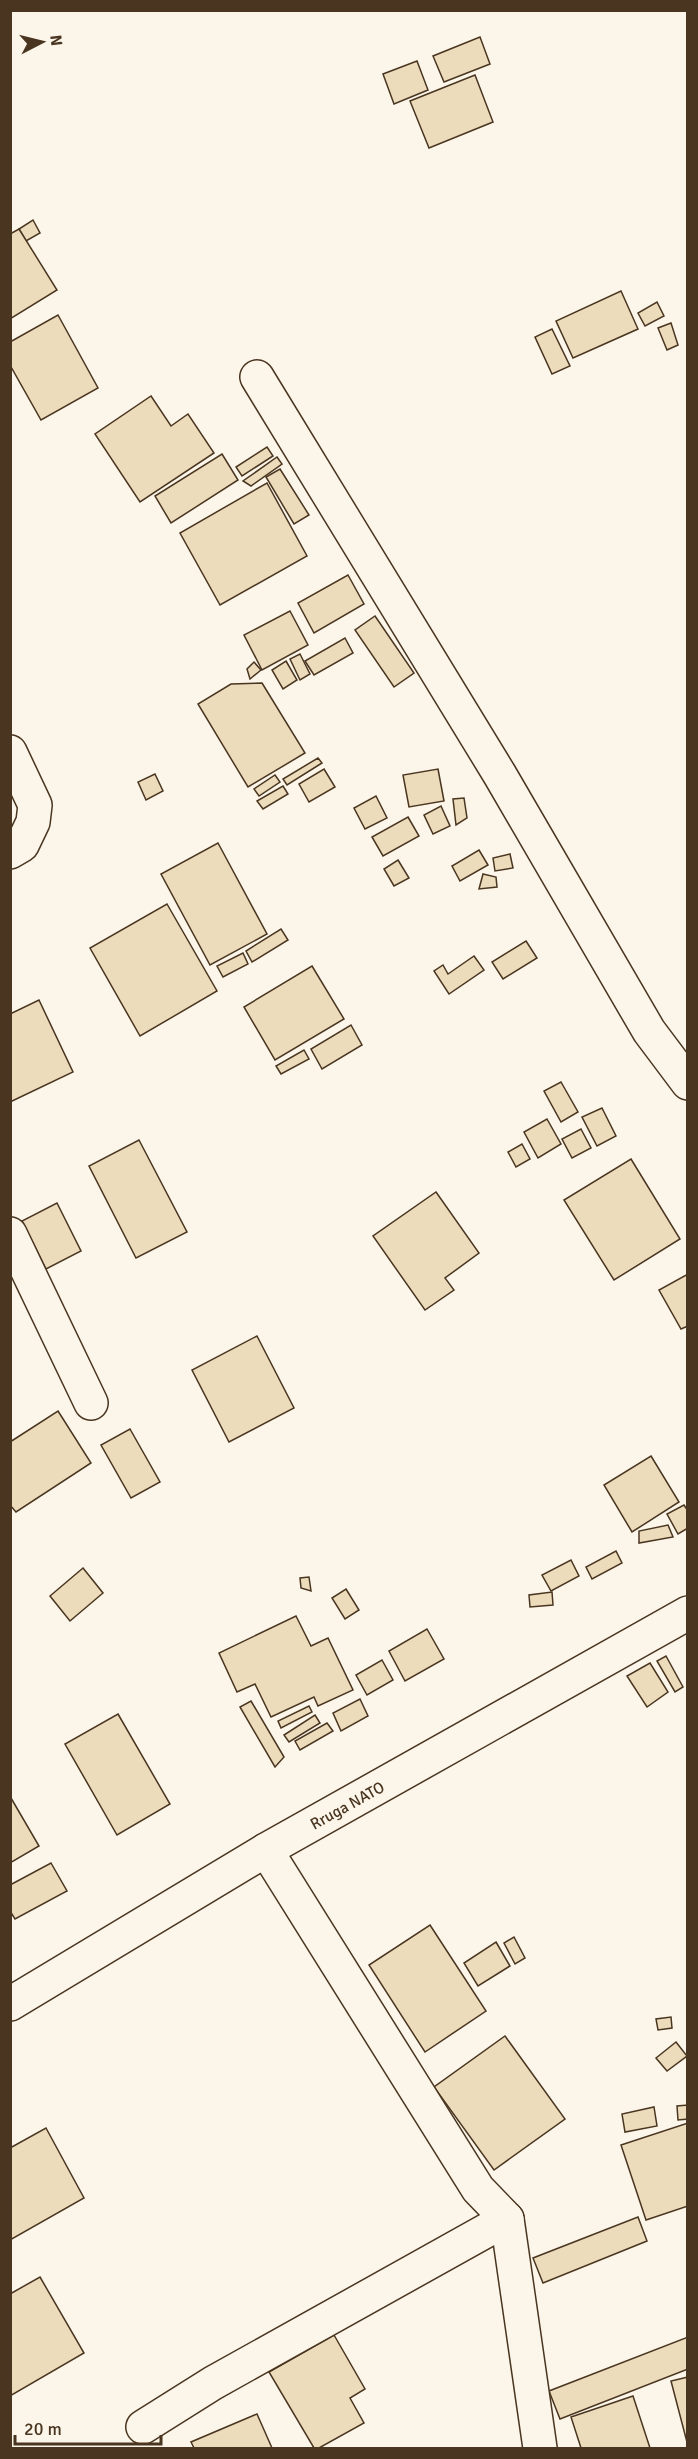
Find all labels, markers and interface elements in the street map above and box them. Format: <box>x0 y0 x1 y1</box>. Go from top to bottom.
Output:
north arrow <box>12 12 72 72</box>
text: N <box>45 34 66 47</box>
street label: Rruga NATO <box>307 1777 388 1834</box>
scale bar <box>15 2408 160 2446</box>
text: 20 m <box>24 2418 62 2440</box>

